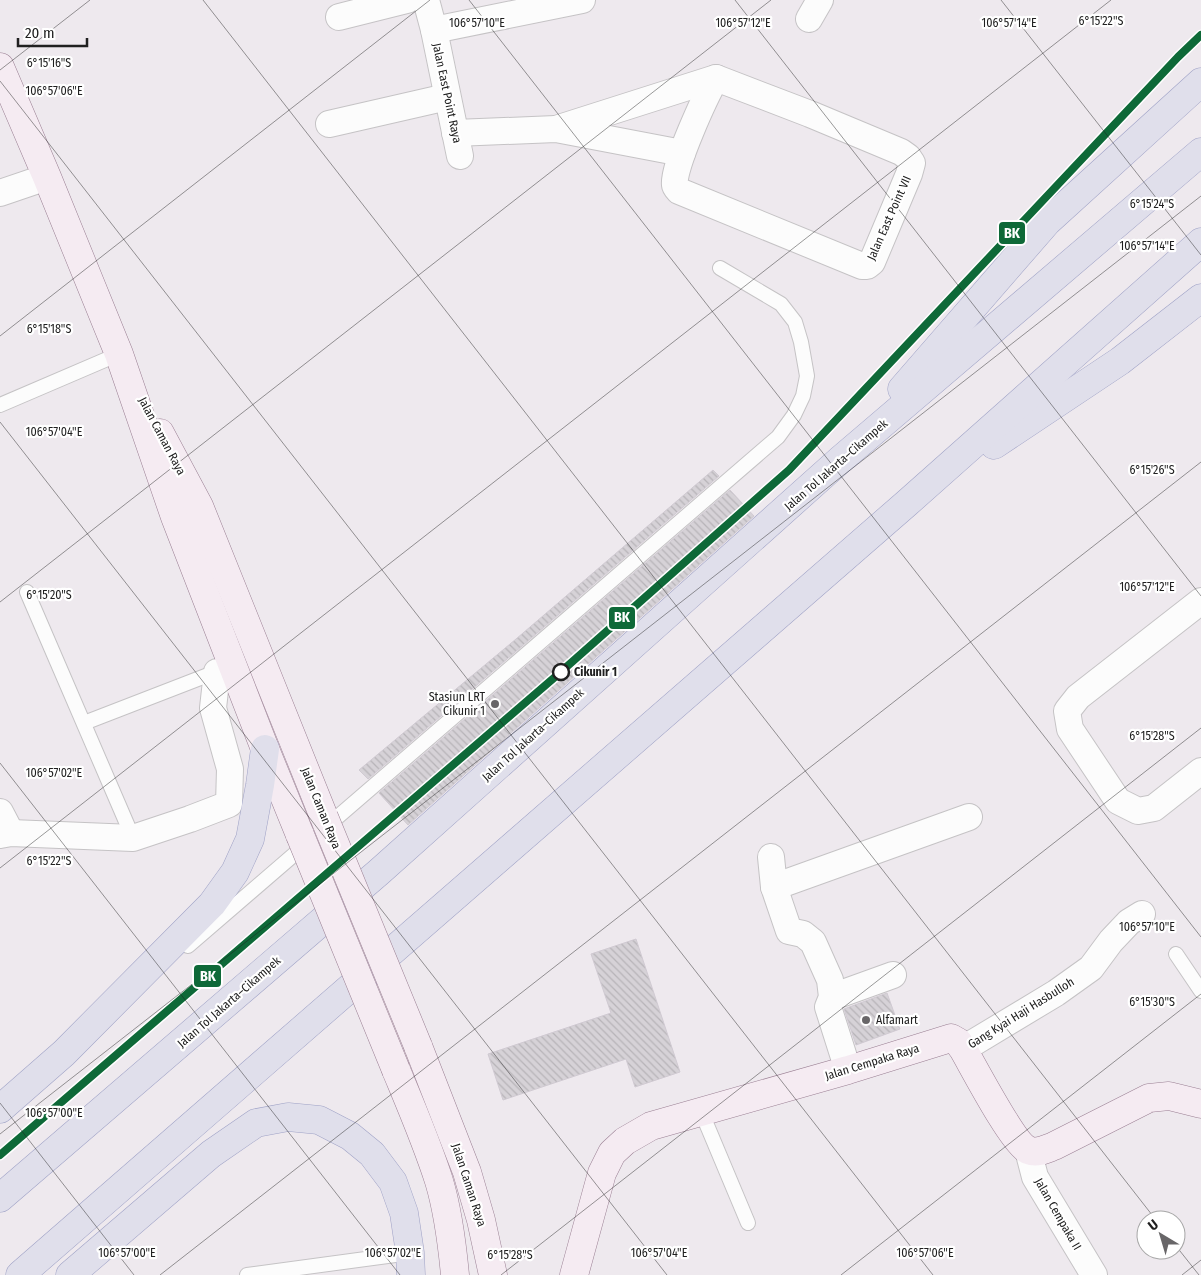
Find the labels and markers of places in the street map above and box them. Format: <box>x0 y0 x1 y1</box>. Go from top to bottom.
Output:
marker: Cikunir 1 <box>552 663 570 681</box>
place label: Cikunir 1 <box>574 665 617 679</box>
place label: Stasiun LRT Cikunir 1 <box>429 690 485 718</box>
marker: Stasiun LRT Cikunir 1 <box>489 698 501 710</box>
place label: Alfamart <box>876 1013 918 1027</box>
marker: Alfamart <box>860 1014 872 1026</box>

